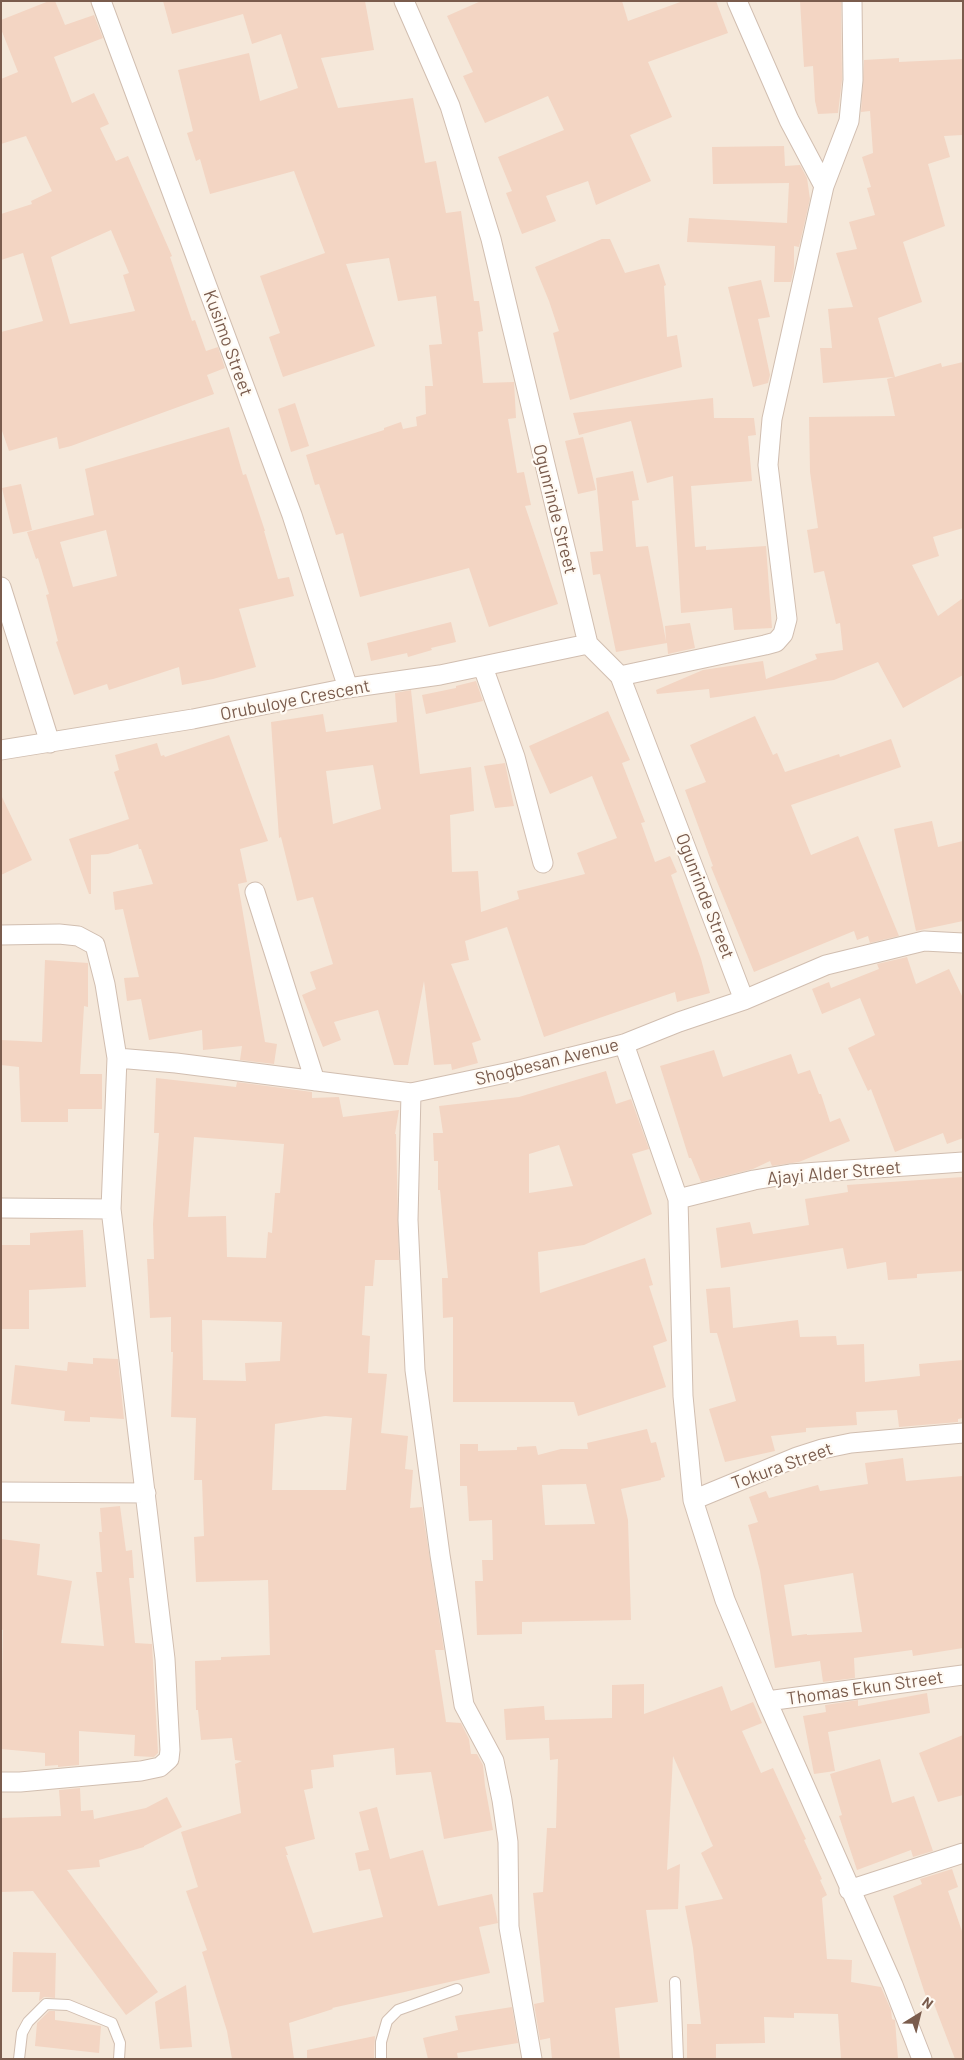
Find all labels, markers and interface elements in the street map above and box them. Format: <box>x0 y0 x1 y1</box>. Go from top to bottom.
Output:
street label: Kusimo Street <box>199 287 257 399</box>
street label: Ogunrinde Street <box>528 442 582 576</box>
street label: Orubuloye Crescent <box>218 675 372 725</box>
street label: Ogunrinde Street <box>671 830 739 962</box>
street label: Shogbesan Avenue <box>473 1034 621 1090</box>
street label: Ajayi Alder Street <box>766 1156 902 1190</box>
street label: Tokura Street <box>729 1438 835 1494</box>
street label: Thomas Ekun Street <box>785 1666 945 1710</box>
north arrow <box>894 1990 944 2040</box>
text: N <box>919 1993 937 2012</box>

